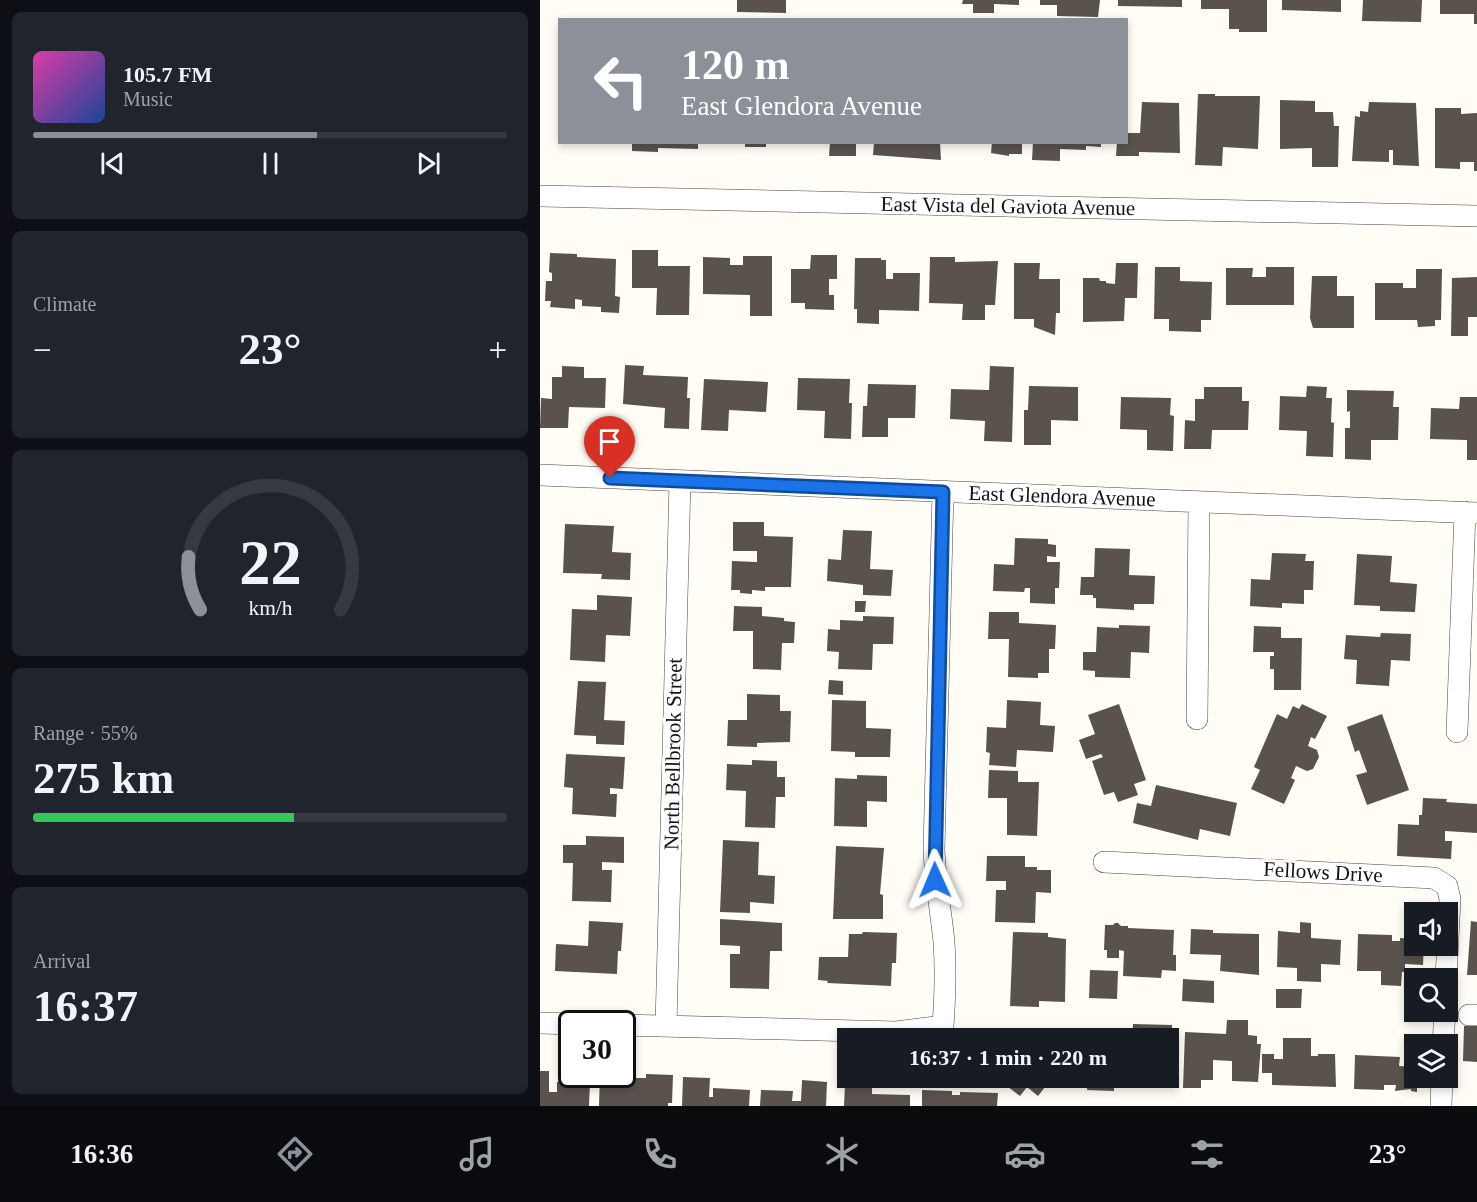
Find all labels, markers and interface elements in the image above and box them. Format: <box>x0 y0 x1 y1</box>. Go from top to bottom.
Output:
icon: left <box>582 42 660 120</box>
text: 120 m <box>681 42 790 88</box>
text: 105.7 FM <box>123 62 212 87</box>
text: Music <box>123 88 173 110</box>
text: East Glendora Avenue <box>681 91 922 121</box>
icon: previous <box>96 147 129 180</box>
icon: pause <box>254 147 287 180</box>
icon: next <box>412 147 445 180</box>
street label: East Vista del Gaviota Avenue <box>881 192 1135 220</box>
text: Climate <box>33 293 96 315</box>
text: 23° <box>239 324 302 374</box>
text: − <box>33 332 52 368</box>
text: + <box>488 332 507 368</box>
pin <box>584 416 635 478</box>
icon: arrive <box>593 425 626 458</box>
street label: East Glendora Avenue <box>968 481 1156 511</box>
text: 22 <box>239 528 301 597</box>
text: km/h <box>248 596 292 620</box>
street label: North Bellbrook Street <box>659 657 687 850</box>
text: Range · 55% <box>33 722 137 744</box>
text: 275 km <box>33 753 174 803</box>
position arrow <box>903 848 967 912</box>
street label: Fellows Drive <box>1263 857 1383 887</box>
map controls <box>1404 902 1458 1088</box>
button: sound <box>1404 902 1458 956</box>
text: Arrival <box>33 950 91 972</box>
button: search <box>1404 968 1458 1022</box>
text: 16:37 <box>33 981 138 1031</box>
speed limit sign: 30 <box>558 1010 636 1088</box>
button: layers <box>1404 1034 1458 1088</box>
text: 16:37 · 1 min · 220 m <box>909 1045 1107 1070</box>
icon: directions <box>274 1133 316 1175</box>
icon: music <box>456 1133 498 1175</box>
icon: phone <box>639 1133 681 1175</box>
icon: climate <box>821 1133 863 1175</box>
icon: car <box>1004 1133 1046 1175</box>
icon: filters <box>1186 1133 1228 1175</box>
text: 16:36 <box>70 1139 133 1169</box>
text: 23° <box>1369 1139 1407 1169</box>

